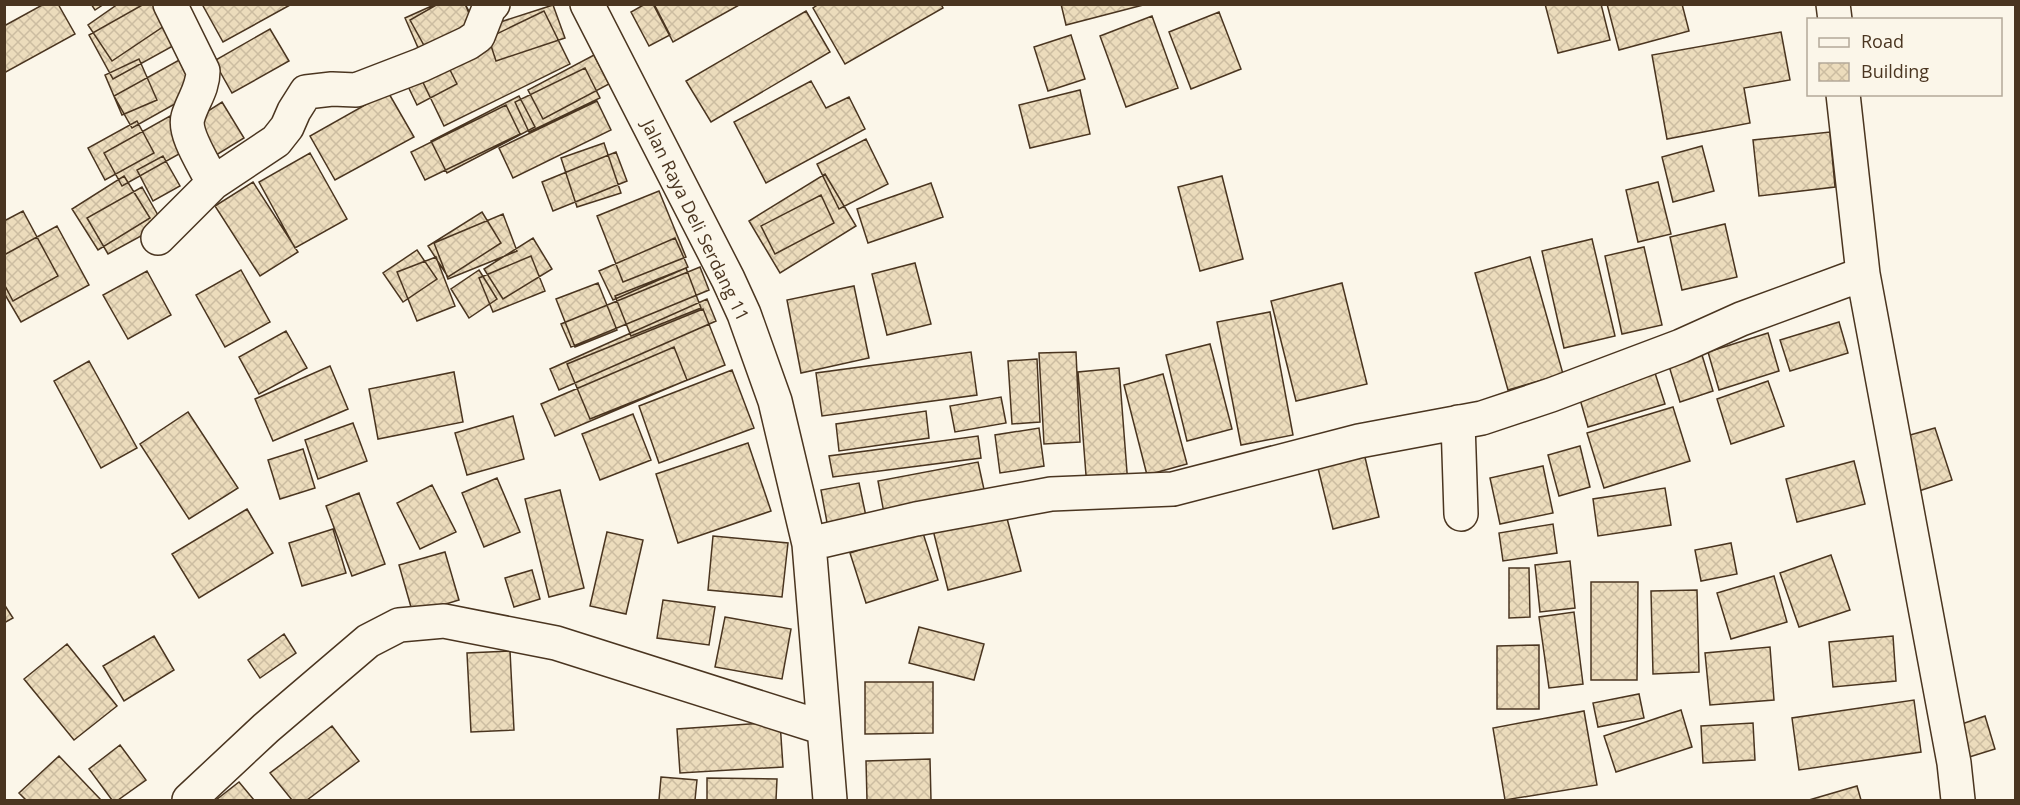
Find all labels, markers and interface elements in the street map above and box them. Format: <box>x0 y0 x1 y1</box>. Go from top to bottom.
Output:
legend <box>1807 18 2002 96</box>
text: Road <box>1861 29 1904 53</box>
text: Building <box>1861 59 1929 83</box>
street label: Jalan Raya Deli Serdang 11 <box>636 114 755 325</box>

